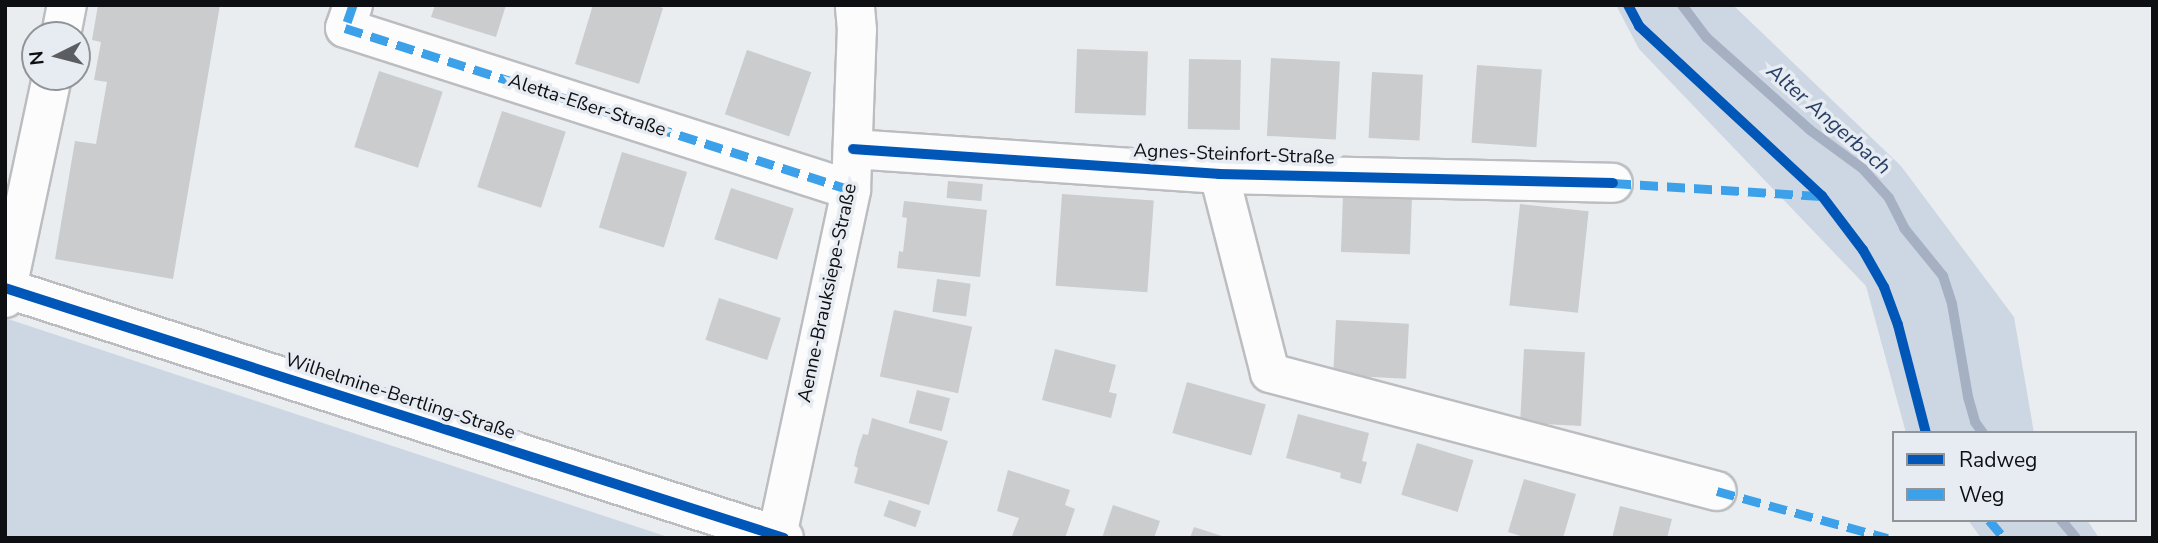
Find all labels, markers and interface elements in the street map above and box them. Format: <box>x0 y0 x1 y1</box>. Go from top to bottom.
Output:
north arrow <box>21 21 91 91</box>
text: N <box>23 50 51 66</box>
water label: Alter Angerbach <box>1762 58 1896 180</box>
street label: Aletta-Eßer-Straße <box>505 70 669 142</box>
street label: Agnes-Steinfort-Straße <box>1133 140 1335 170</box>
street label: Aenne-Brauksiepe-Straße <box>794 182 862 404</box>
street label: Wilhelmine-Bertling-Straße <box>282 349 518 445</box>
legend <box>1892 431 2137 522</box>
text: Radweg <box>1959 446 2037 474</box>
text: Weg <box>1959 481 2004 509</box>

